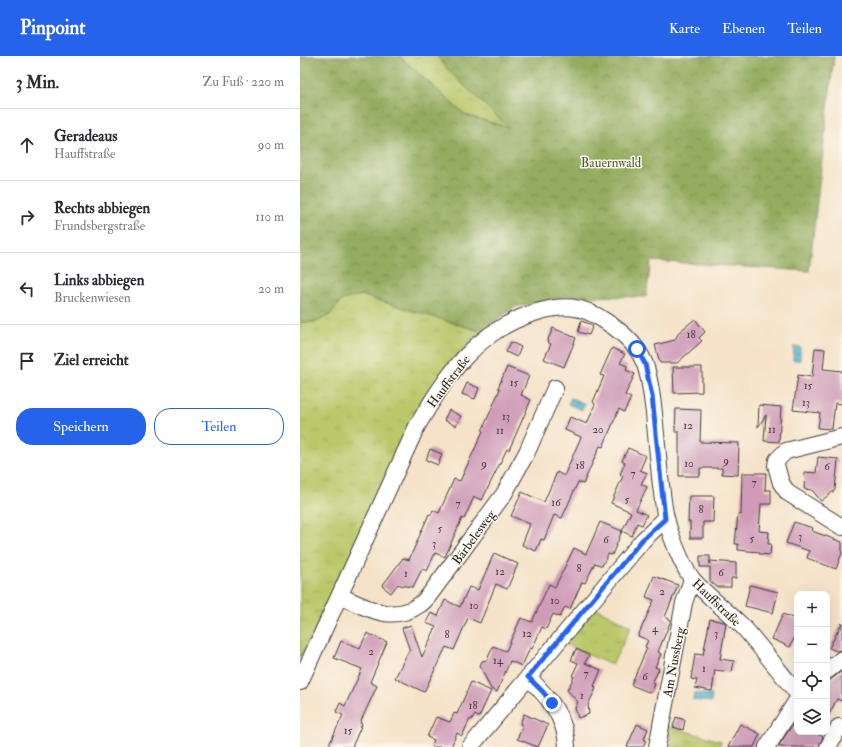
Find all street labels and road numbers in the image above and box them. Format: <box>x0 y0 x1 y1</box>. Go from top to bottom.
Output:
street label: Hauffstraße <box>424 352 474 411</box>
street label: Bärbelesweg <box>449 507 499 568</box>
street label: Hauffstraße <box>689 576 744 630</box>
street label: Am Nussberg <box>659 625 689 700</box>

